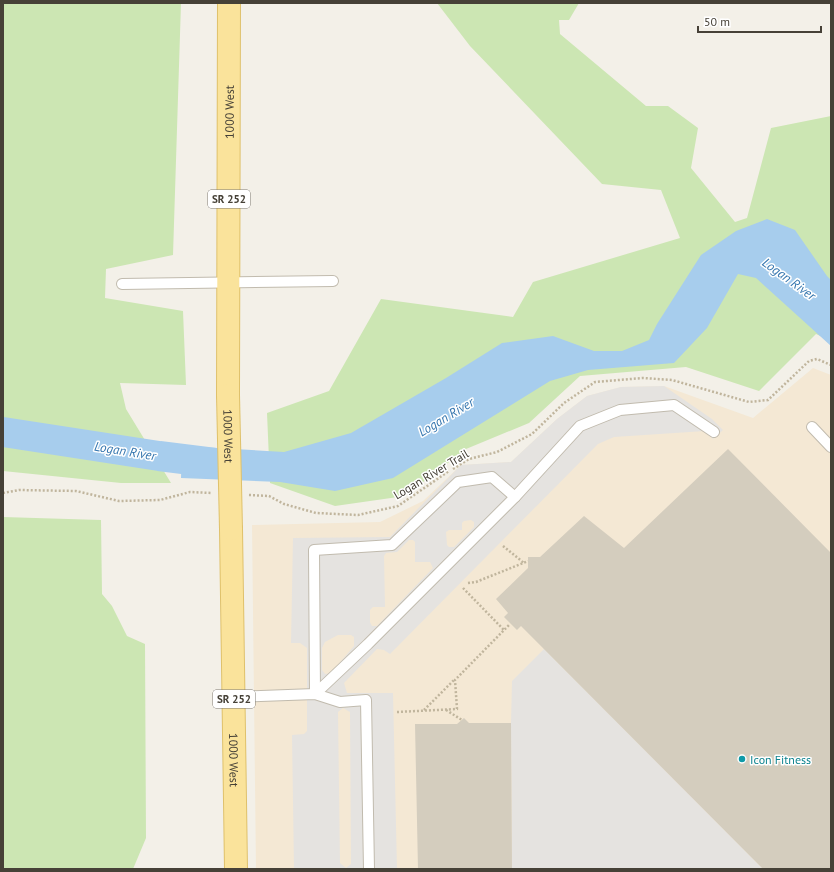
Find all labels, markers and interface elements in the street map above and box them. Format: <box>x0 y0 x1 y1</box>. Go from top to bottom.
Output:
scale bar <box>698 8 821 34</box>
text: 50 m <box>704 14 730 29</box>
street label: 1000 West <box>221 85 236 139</box>
road number: SR 252 <box>208 190 250 208</box>
water label: Logan River <box>759 254 820 305</box>
water label: Logan River <box>415 393 478 440</box>
street label: 1000 West <box>221 409 237 463</box>
water label: Logan River <box>93 438 158 464</box>
street label: Logan River Trail <box>391 445 472 502</box>
road number: SR 252 <box>213 690 255 708</box>
street label: 1000 West <box>227 733 242 787</box>
place label: Icon Fitness <box>750 752 811 767</box>
marker: Icon Fitness <box>737 754 747 764</box>

